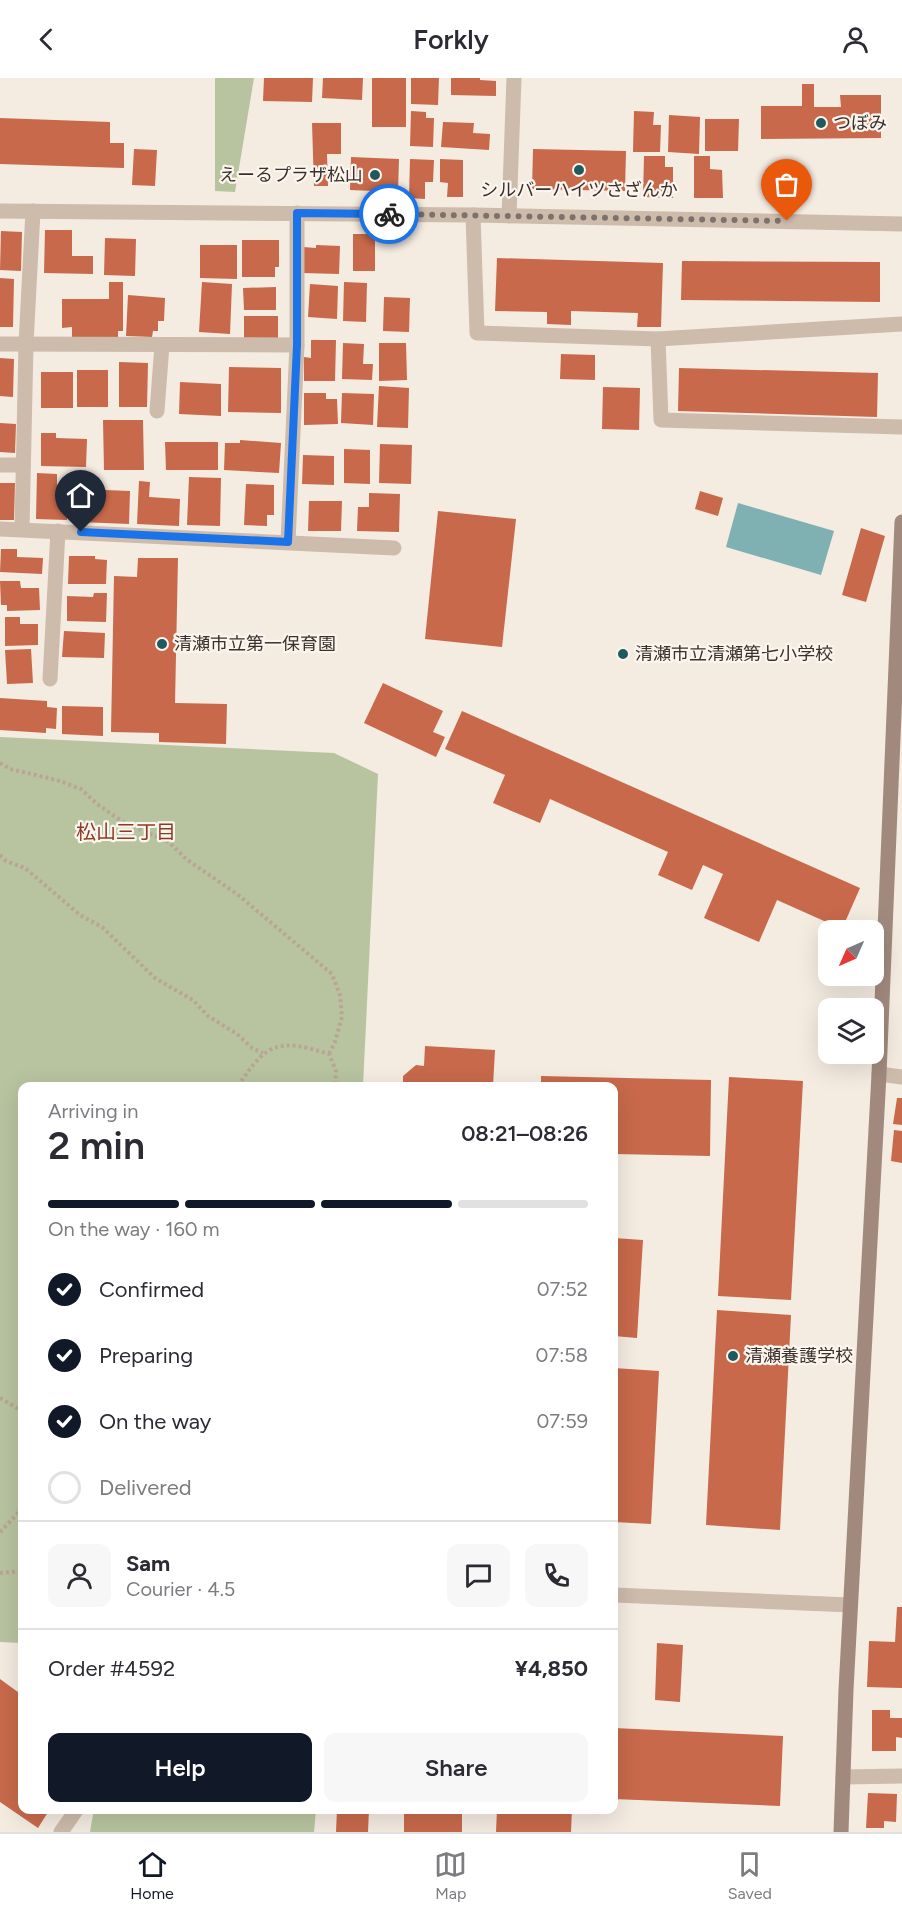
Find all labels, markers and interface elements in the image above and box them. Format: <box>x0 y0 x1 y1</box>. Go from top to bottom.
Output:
icon: back <box>30 23 63 56</box>
text: Forkly <box>413 23 489 56</box>
icon: person <box>839 23 872 56</box>
place label: つぼみ <box>833 112 887 134</box>
marker: つぼみ <box>814 116 828 130</box>
pin <box>761 159 812 221</box>
marker: シルバーハイツさざんか <box>572 163 586 177</box>
place label: えーるプラザ松山 <box>219 164 363 186</box>
marker: えーるプラザ松山 <box>368 168 382 182</box>
icon: bag <box>770 168 803 201</box>
place label: シルバーハイツさざんか <box>480 179 678 201</box>
courier <box>359 184 419 244</box>
icon: bike <box>373 198 406 231</box>
pin <box>55 470 106 532</box>
icon: home <box>64 479 97 512</box>
place label: 清瀬市立第一保育園 <box>174 633 336 655</box>
marker: 清瀬市立第一保育園 <box>155 637 169 651</box>
place label: 清瀬市立清瀬第七小学校 <box>635 643 833 665</box>
marker: 清瀬市立清瀬第七小学校 <box>616 647 630 661</box>
district label: 松山三丁目 <box>76 820 176 844</box>
north arrow <box>818 920 884 986</box>
map controls <box>818 920 884 1064</box>
button: layers <box>818 998 884 1064</box>
text: Arriving in <box>48 1099 138 1123</box>
text: 08:21–08:26 <box>461 1120 588 1147</box>
text: 2 min <box>48 1122 145 1169</box>
text: On the way · 160 m <box>48 1217 220 1241</box>
icon: check <box>48 1273 81 1306</box>
text: Confirmed <box>99 1276 204 1303</box>
text: 07:52 <box>537 1277 588 1301</box>
icon: check <box>48 1339 81 1372</box>
text: Preparing <box>99 1342 193 1369</box>
text: 07:58 <box>536 1343 588 1367</box>
place label: 清瀬養護学校 <box>745 1345 853 1367</box>
marker: 清瀬養護学校 <box>726 1349 740 1363</box>
icon: check <box>48 1405 81 1438</box>
text: On the way <box>99 1408 211 1435</box>
text: 07:59 <box>537 1409 588 1433</box>
text: Delivered <box>99 1474 192 1501</box>
button: person <box>48 1544 111 1607</box>
button: chat <box>447 1544 510 1607</box>
button: phone <box>525 1544 588 1607</box>
text: Sam <box>126 1550 170 1577</box>
text: Courier · 4.5 <box>126 1577 235 1601</box>
text: Order #4592 <box>48 1655 175 1682</box>
text: ¥4,850 <box>515 1655 588 1682</box>
button: Help <box>48 1733 312 1802</box>
button: Share <box>324 1733 588 1802</box>
tab: Home <box>130 1848 174 1903</box>
tab: Map <box>434 1848 467 1903</box>
tab: Saved <box>728 1848 772 1903</box>

